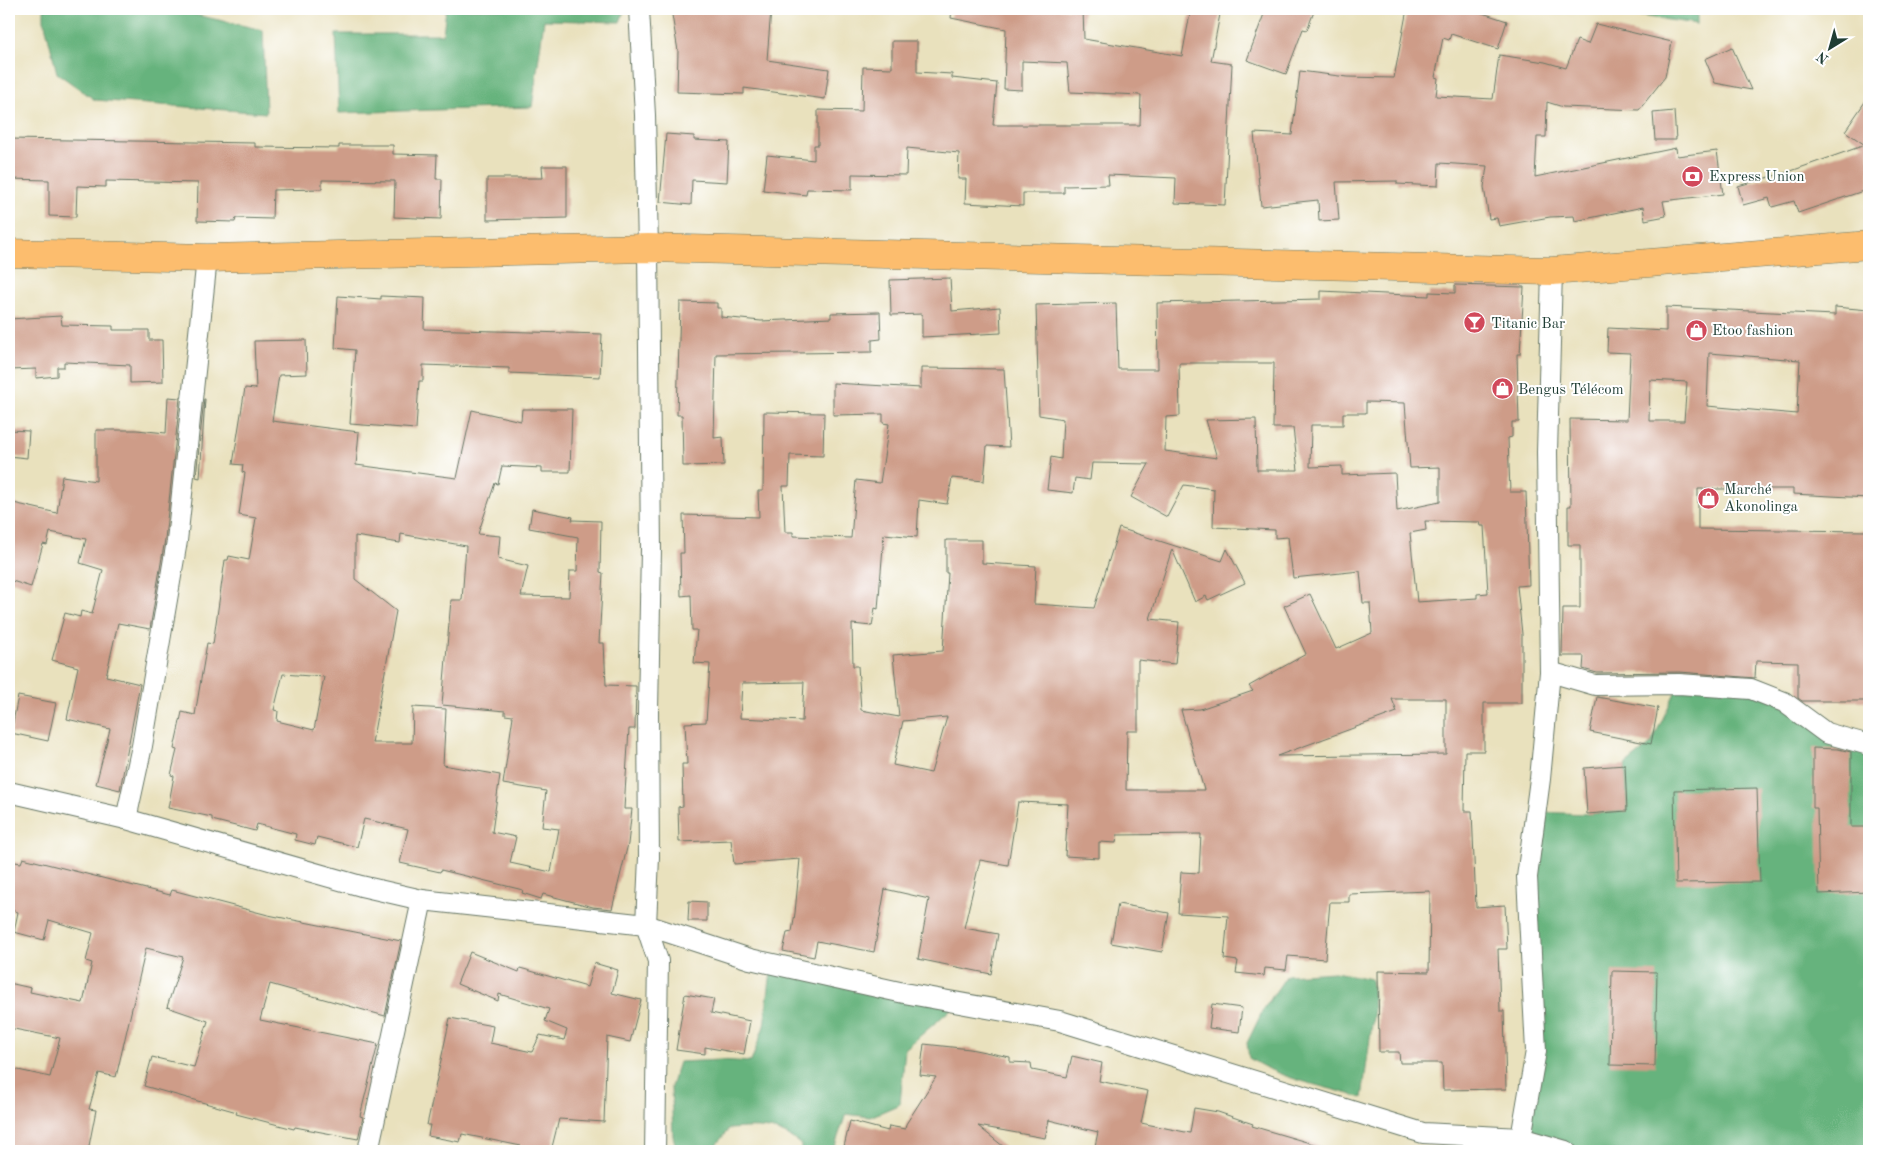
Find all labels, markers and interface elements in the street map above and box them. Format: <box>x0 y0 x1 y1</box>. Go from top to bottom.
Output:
north arrow <box>1806 22 1856 72</box>
text: N <box>1814 49 1831 66</box>
bank icon: Express Union <box>1681 164 1705 188</box>
place label: Express Union <box>1709 170 1805 185</box>
bar icon: Titanic Bar <box>1463 311 1487 335</box>
place label: Titanic Bar <box>1491 317 1565 332</box>
shop icon: Etoo fashion <box>1684 318 1708 342</box>
place label: Etoo fashion <box>1712 324 1793 339</box>
shop icon: Bengus Télécom <box>1490 377 1514 401</box>
place label: Bengus Télécom <box>1518 383 1624 398</box>
place label: Marché Akonolinga <box>1724 483 1799 515</box>
shop icon: Marché Akonolinga <box>1696 486 1720 510</box>

